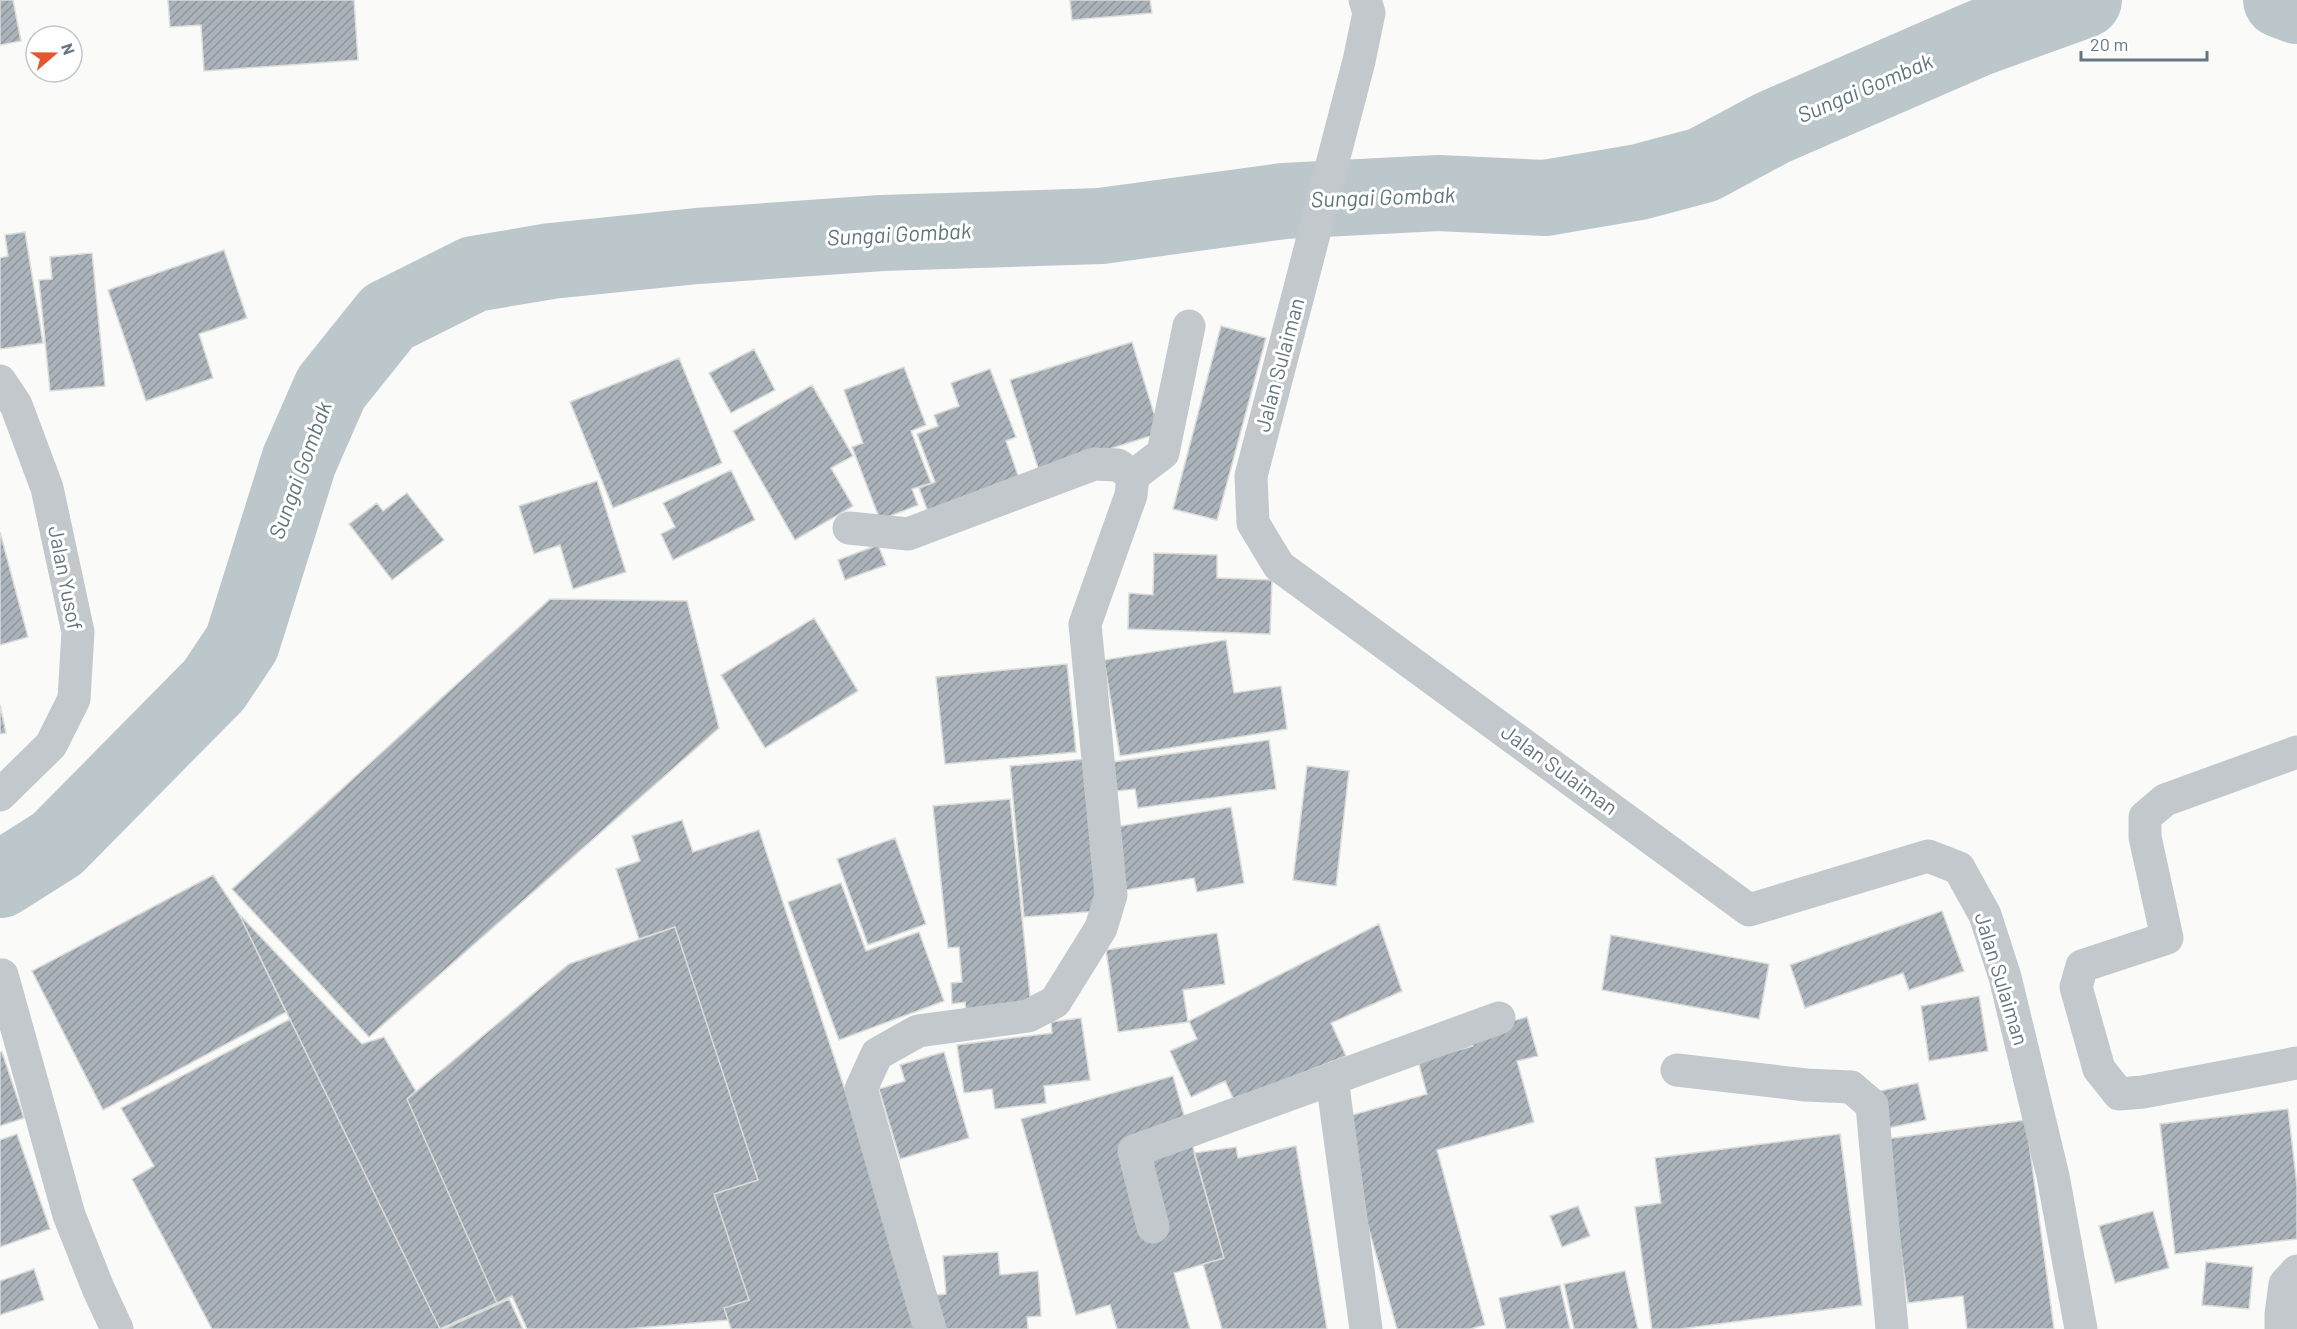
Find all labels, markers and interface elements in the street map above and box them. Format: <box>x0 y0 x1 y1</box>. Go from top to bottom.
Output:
north arrow <box>24 24 84 84</box>
scale bar <box>2081 24 2207 62</box>
text: 20 m <box>2090 33 2128 55</box>
text: N <box>58 40 79 57</box>
water label: Sungai Gombak <box>1793 47 1936 127</box>
water label: Sungai Gombak <box>1310 180 1456 212</box>
water label: Sungai Gombak <box>826 216 972 250</box>
street label: Jalan Sulaiman <box>1249 295 1308 434</box>
water label: Sungai Gombak <box>262 397 336 542</box>
street label: Jalan Yusof <box>44 524 89 632</box>
street label: Jalan Sulaiman <box>1497 718 1623 819</box>
street label: Jalan Sulaiman <box>1970 909 2035 1048</box>

